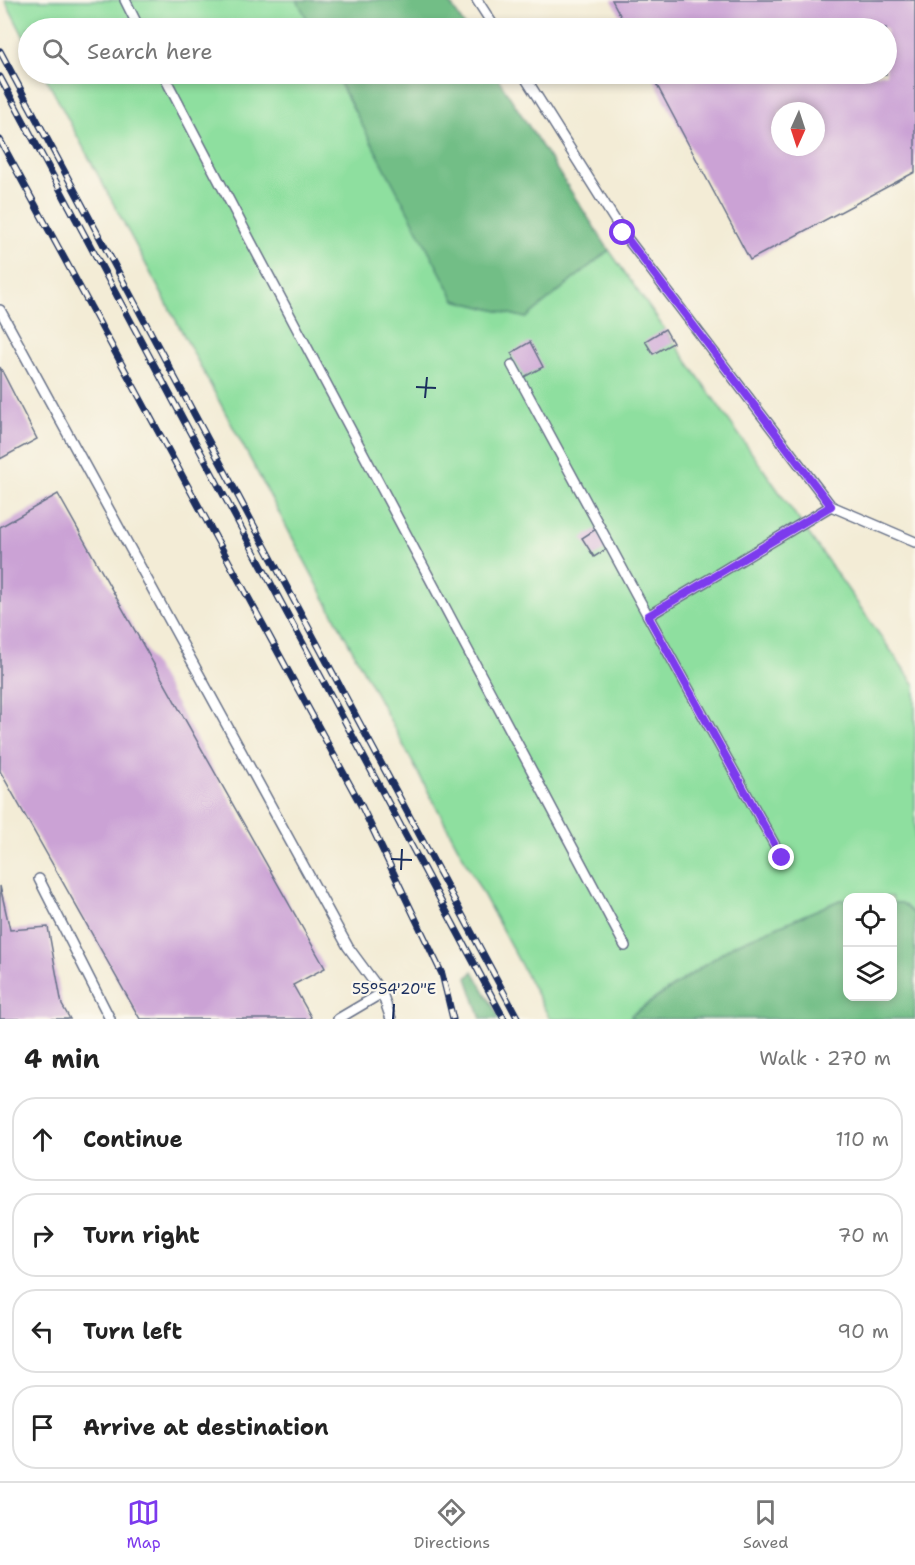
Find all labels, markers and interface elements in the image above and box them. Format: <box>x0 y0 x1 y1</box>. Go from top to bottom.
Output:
search box <box>18 18 897 84</box>
icon: search <box>39 35 72 68</box>
text: Search here <box>87 37 213 66</box>
north arrow <box>771 102 825 156</box>
route start <box>609 219 635 245</box>
route end <box>768 844 794 870</box>
map controls <box>843 893 897 1001</box>
button: locate <box>843 893 897 947</box>
button: layers <box>843 947 897 1001</box>
text: 55°54'20"E <box>352 979 436 999</box>
text: 4 min <box>24 1041 100 1076</box>
text: Walk · 270 m <box>759 1045 891 1071</box>
icon: ahead <box>26 1123 59 1156</box>
text: Continue <box>83 1125 183 1154</box>
text: 110 m <box>835 1126 889 1152</box>
icon: right <box>26 1219 59 1252</box>
text: Turn right <box>83 1221 200 1250</box>
text: 70 m <box>837 1222 889 1248</box>
icon: left <box>26 1315 59 1348</box>
text: Turn left <box>83 1317 182 1346</box>
text: 90 m <box>837 1318 889 1344</box>
icon: arrive <box>26 1411 59 1444</box>
text: Arrive at destination <box>83 1413 329 1442</box>
tab: Map <box>127 1496 161 1553</box>
tab: Directions <box>414 1496 490 1553</box>
tab: Saved <box>743 1496 789 1553</box>

